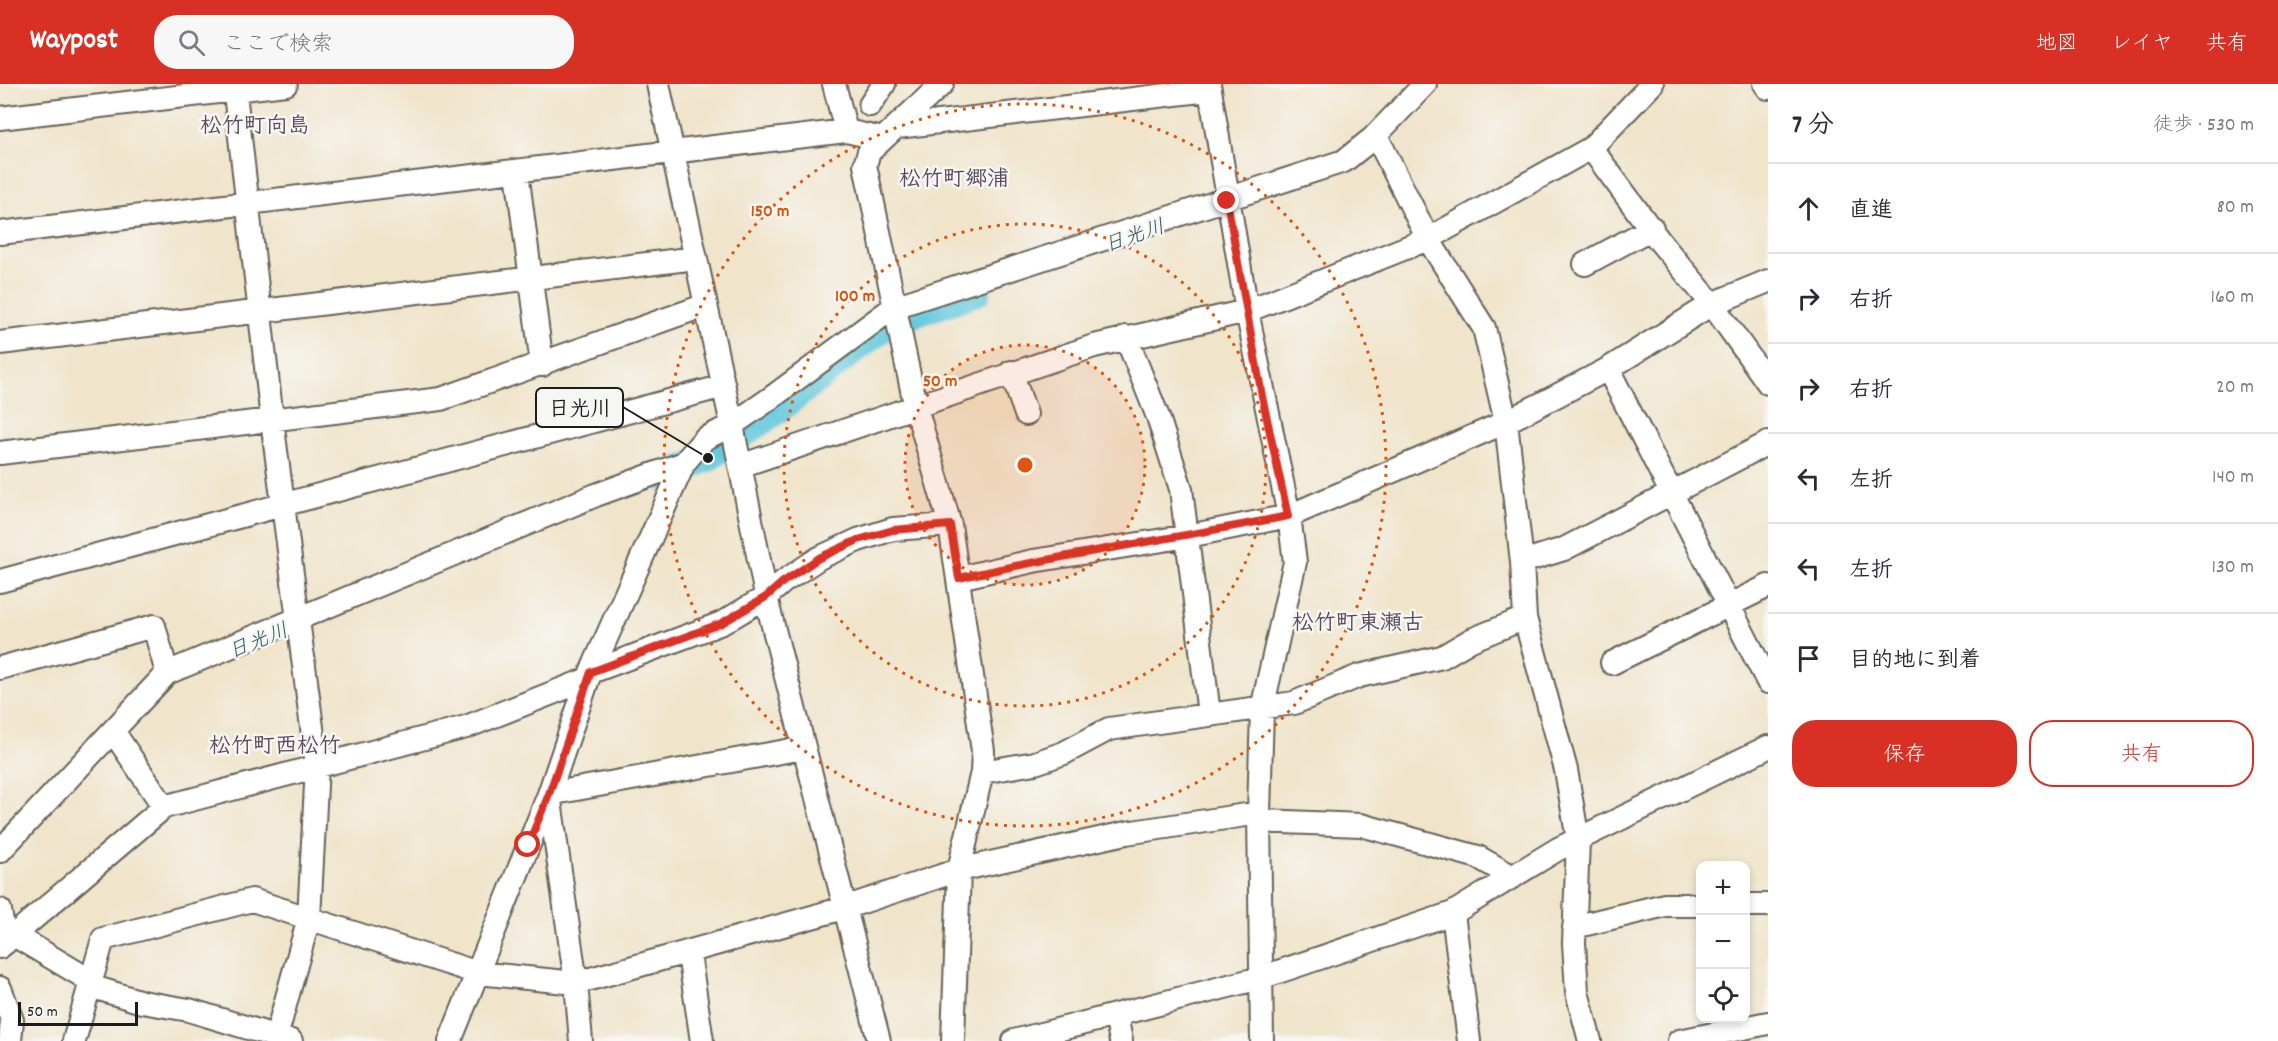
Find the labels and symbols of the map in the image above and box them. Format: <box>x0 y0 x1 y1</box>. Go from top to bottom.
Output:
district label: 松竹町向島 <box>200 112 310 143</box>
district label: 松竹町郷浦 <box>899 165 1009 196</box>
route end <box>1213 187 1239 213</box>
text: 150 m <box>751 200 789 225</box>
water label: 日光川 <box>1100 214 1170 262</box>
text: 100 m <box>835 285 875 310</box>
text: 50 m <box>923 370 957 395</box>
callout: 日光川 <box>536 388 623 427</box>
text: 日光川 <box>549 396 612 426</box>
centre of rings <box>1015 455 1035 475</box>
district label: 松竹町東瀬古 <box>1292 609 1424 640</box>
water label: 日光川 <box>224 617 294 669</box>
district label: 松竹町西松竹 <box>209 732 341 763</box>
route start <box>514 831 540 857</box>
scale bar <box>18 999 138 1026</box>

